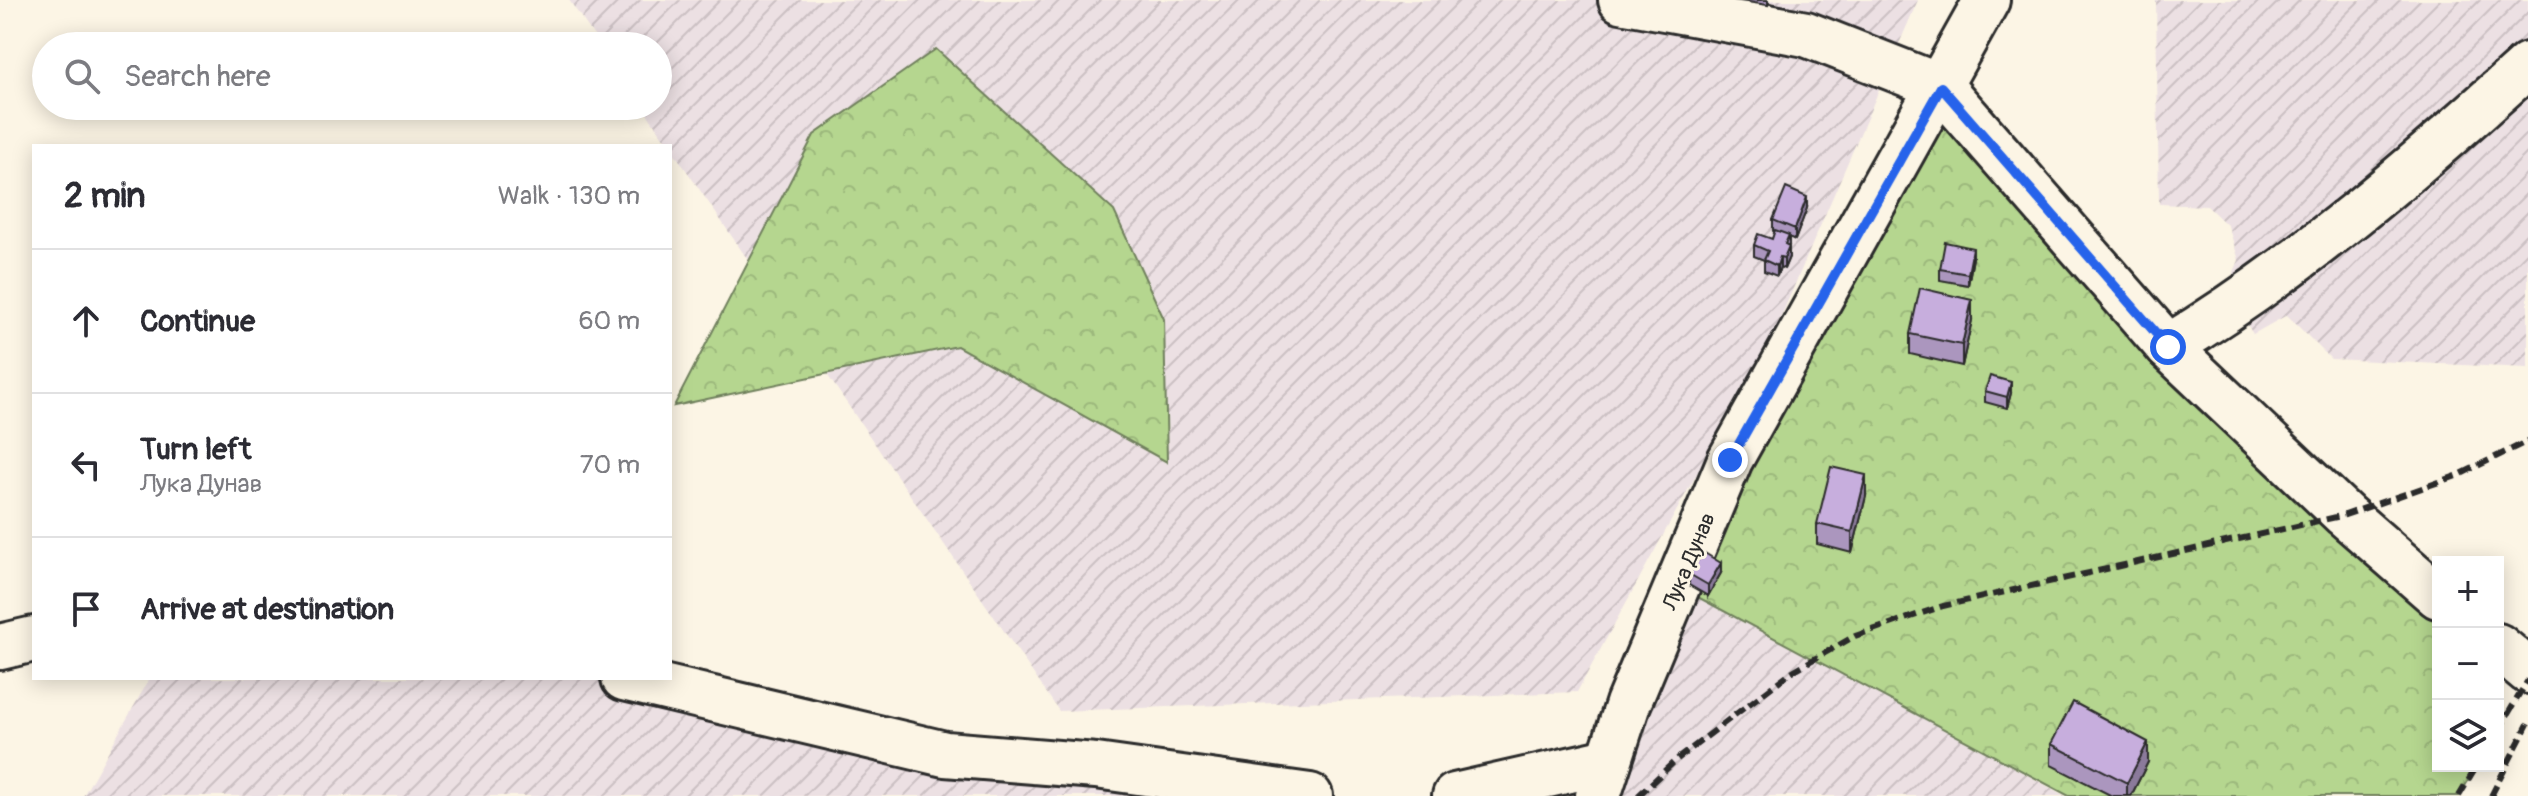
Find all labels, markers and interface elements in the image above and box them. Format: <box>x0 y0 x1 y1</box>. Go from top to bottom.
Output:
search box <box>32 32 672 120</box>
icon: search <box>60 54 104 98</box>
text: Search here <box>124 58 271 95</box>
text: 2 min <box>64 175 146 218</box>
text: Walk · 130 m <box>498 180 640 212</box>
icon: ahead <box>64 299 108 343</box>
text: Continue <box>140 303 255 340</box>
text: 60 m <box>578 305 640 337</box>
route start <box>2150 329 2186 365</box>
text: Turn left <box>140 431 251 468</box>
route end <box>1712 442 1748 478</box>
icon: left <box>64 443 108 487</box>
text: 70 m <box>580 449 640 481</box>
text: Лука Дунав <box>140 468 262 500</box>
street label: Лука Дунав <box>1655 508 1722 615</box>
map controls <box>2432 556 2504 772</box>
button: + <box>2432 556 2504 628</box>
icon: arrive <box>64 587 108 631</box>
text: Arrive at destination <box>140 591 394 628</box>
button: − <box>2432 628 2504 700</box>
button: layers <box>2432 700 2504 772</box>

